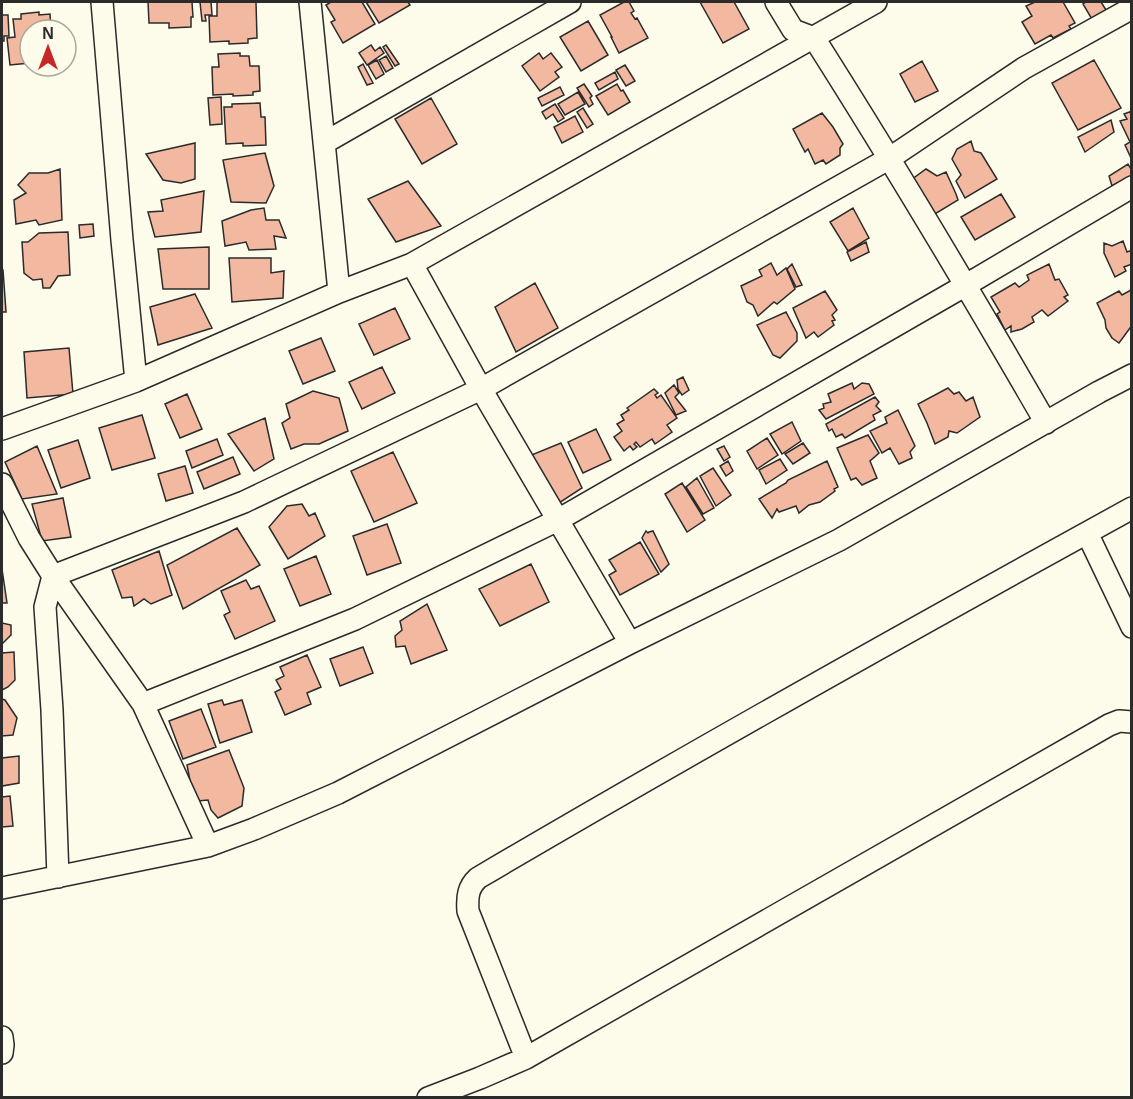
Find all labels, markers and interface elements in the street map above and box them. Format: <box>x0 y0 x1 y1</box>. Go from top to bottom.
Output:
north arrow <box>18 18 78 78</box>
text: N <box>42 25 54 42</box>

